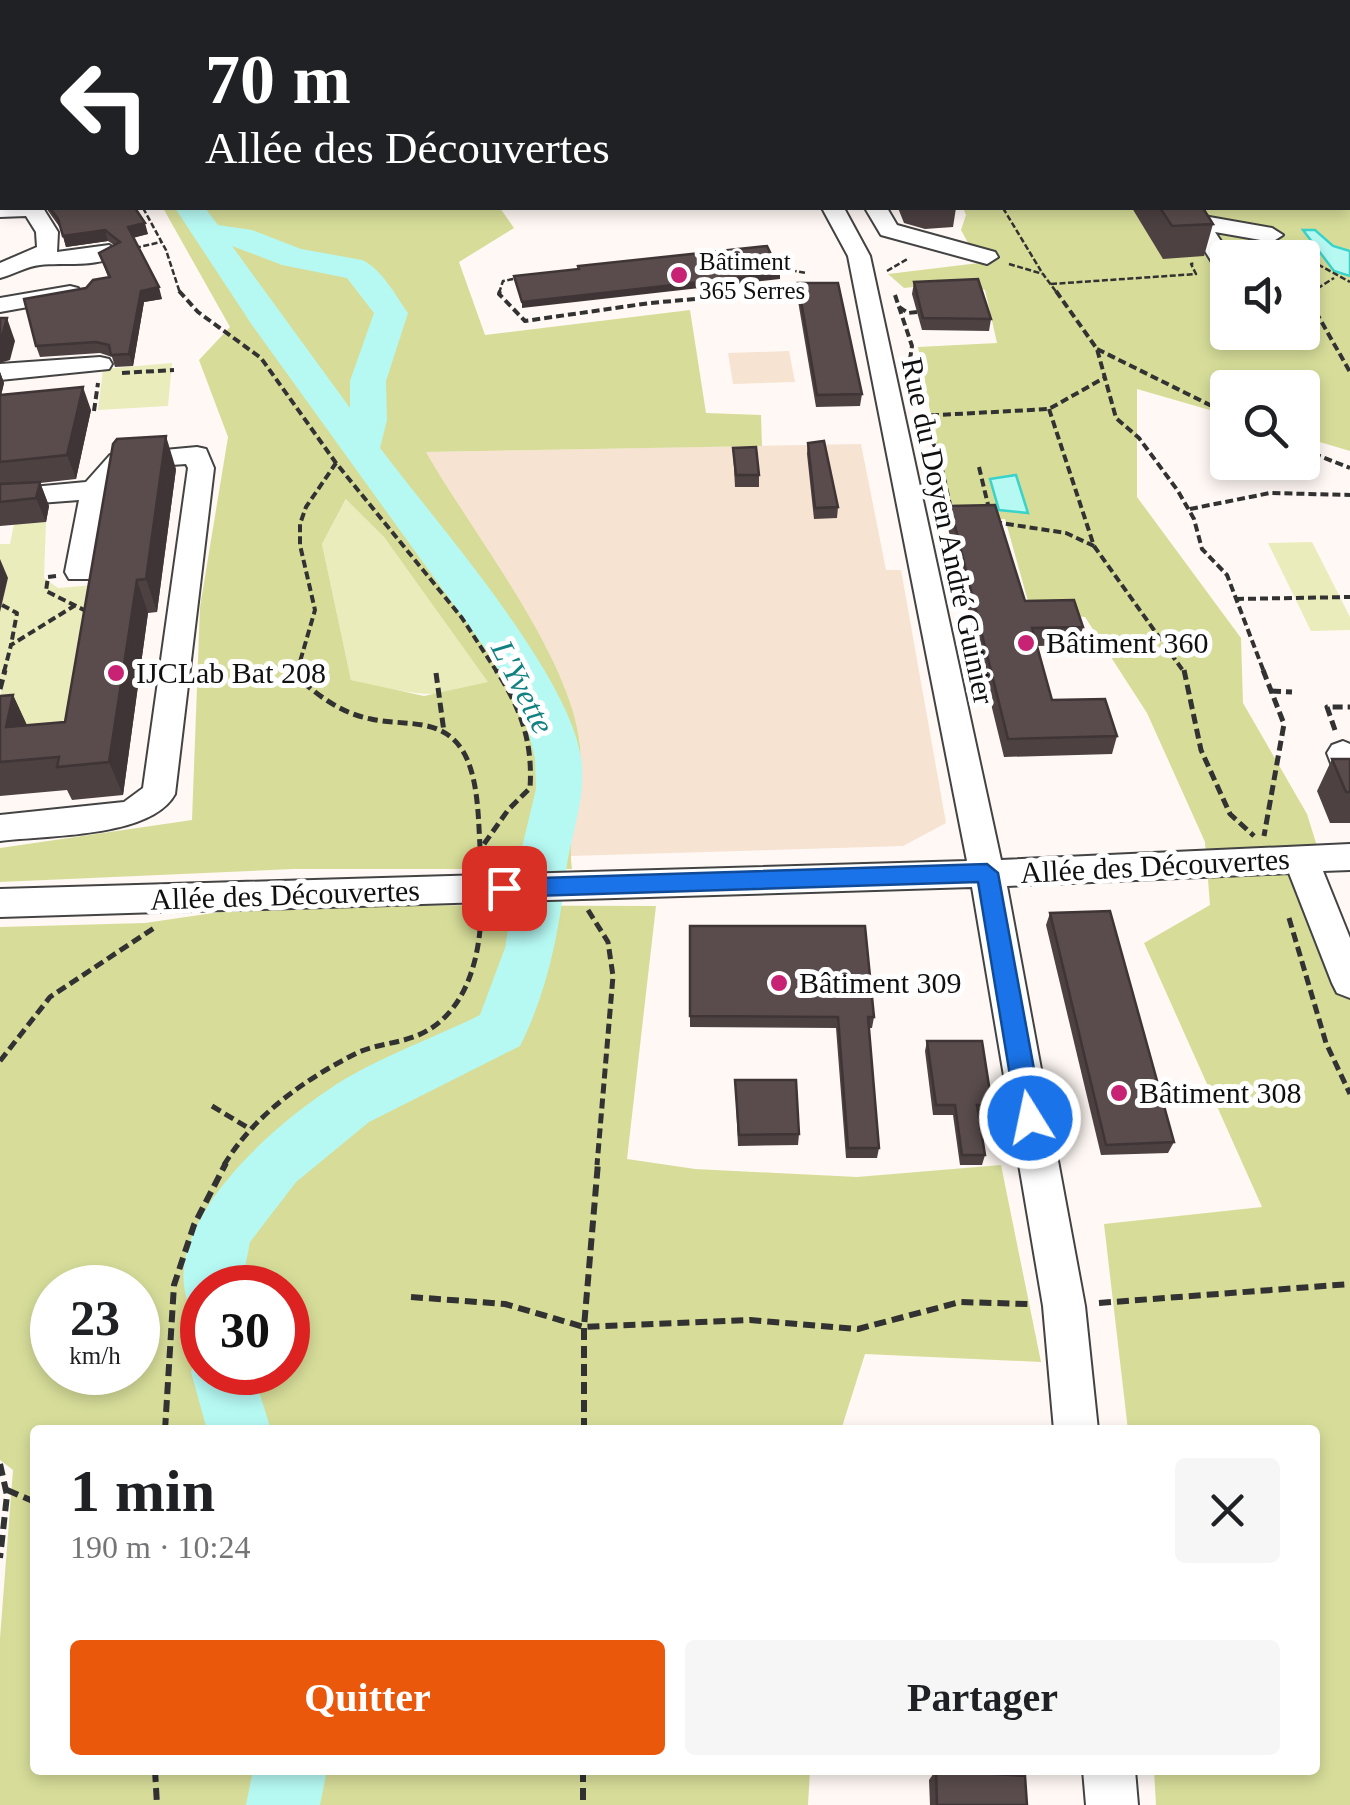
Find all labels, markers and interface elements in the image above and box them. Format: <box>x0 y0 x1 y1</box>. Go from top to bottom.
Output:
icon: left <box>40 40 170 170</box>
text: 70 m <box>205 41 351 118</box>
text: Allée des Découvertes <box>205 123 610 173</box>
map controls <box>1210 240 1320 480</box>
button: sound <box>1210 240 1320 350</box>
place label: Bâtiment 365 Serres <box>699 248 805 304</box>
marker: Bâtiment 365 Serres <box>668 264 690 286</box>
street label: Rue du Doyen André Guinier <box>896 355 1001 707</box>
button: search <box>1210 370 1320 480</box>
place label: Bâtiment 360 <box>1046 626 1208 659</box>
marker: Bâtiment 360 <box>1015 632 1037 654</box>
water label: L'Yvette <box>484 633 562 740</box>
place label: IJCLab Bat 208 <box>136 656 326 689</box>
marker: IJCLab Bat 208 <box>105 662 127 684</box>
street label: Allée des Découvertes <box>1019 842 1291 889</box>
pin <box>462 846 547 931</box>
icon: arrive <box>477 861 532 916</box>
street label: Allée des Découvertes <box>150 873 420 916</box>
place label: Bâtiment 309 <box>799 966 961 999</box>
marker: Bâtiment 309 <box>768 972 790 994</box>
position arrow <box>978 1066 1082 1170</box>
place label: Bâtiment 308 <box>1139 1076 1301 1109</box>
marker: Bâtiment 308 <box>1108 1082 1130 1104</box>
speed limit sign: 30 <box>180 1265 310 1395</box>
text: 23 <box>70 1290 120 1346</box>
text: km/h <box>69 1342 121 1369</box>
text: 1 min <box>70 1458 215 1524</box>
button: close <box>1175 1458 1280 1563</box>
text: 190 m · 10:24 <box>70 1529 250 1565</box>
button: Quitter <box>70 1640 665 1755</box>
button: Partager <box>685 1640 1280 1755</box>

